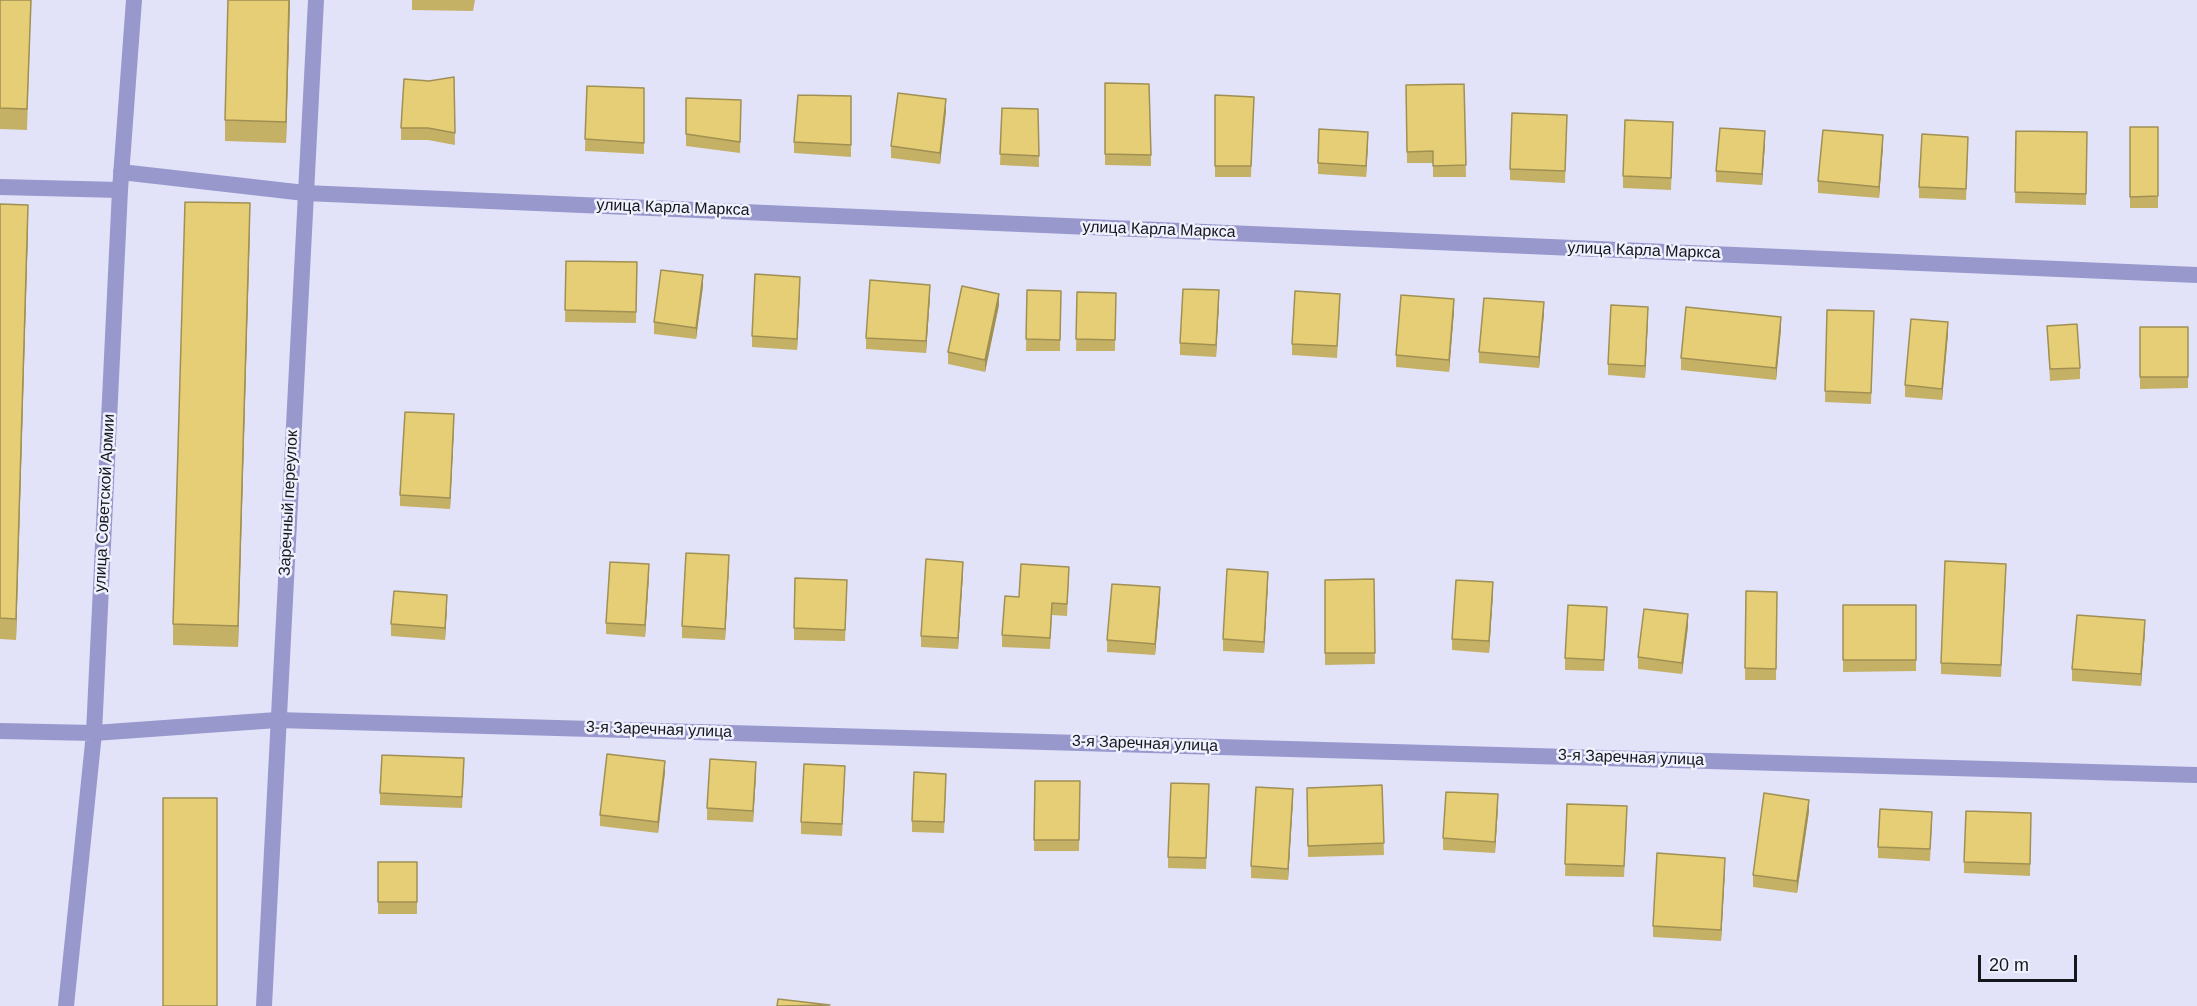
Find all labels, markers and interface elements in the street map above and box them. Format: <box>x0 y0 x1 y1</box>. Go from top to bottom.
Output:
street label: улица Карла Маркса <box>596 196 750 220</box>
street label: улица Карла Маркса <box>1082 218 1236 242</box>
street label: улица Карла Маркса <box>1567 239 1721 263</box>
street label: улица Советской Армии <box>91 413 119 593</box>
street label: Заречный переулок <box>276 430 302 576</box>
street label: 3-я Заречная улица <box>586 718 732 742</box>
street label: 3-я Заречная улица <box>1072 732 1218 756</box>
street label: 3-я Заречная улица <box>1558 746 1704 770</box>
scale bar <box>1981 943 2080 981</box>
text: 20 m <box>1989 955 2029 975</box>

